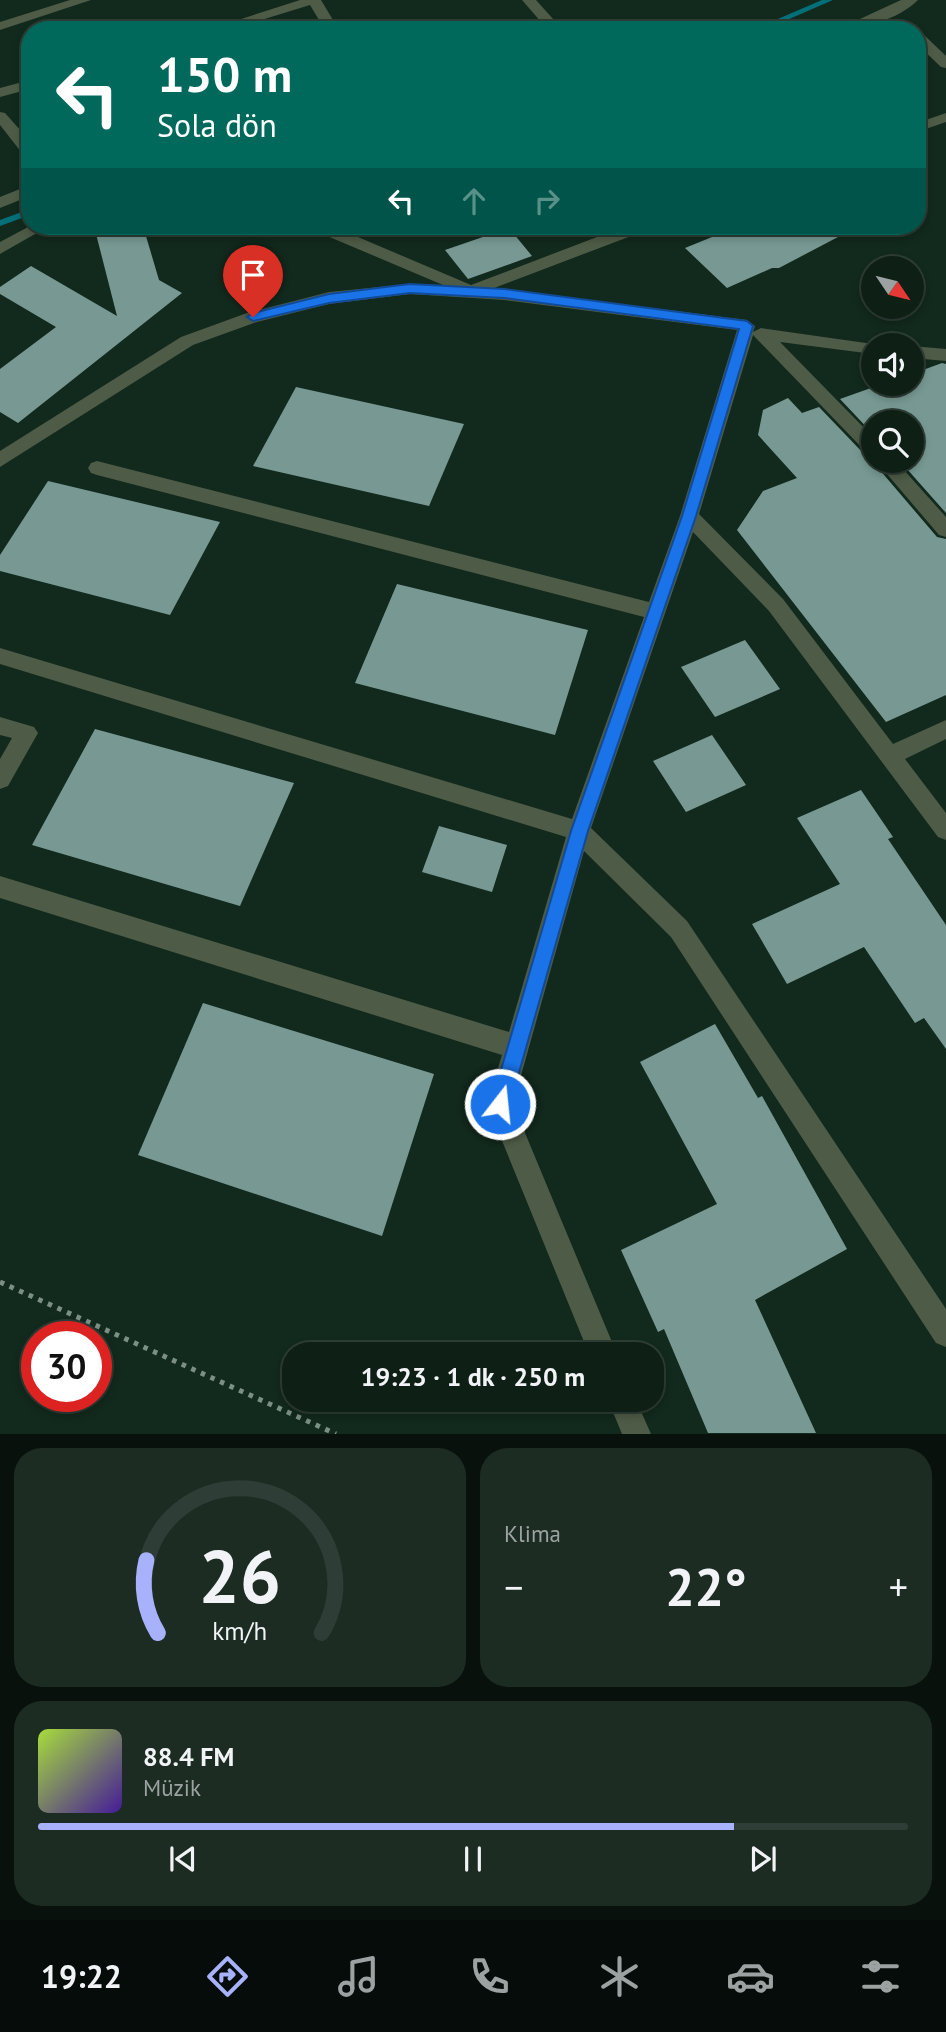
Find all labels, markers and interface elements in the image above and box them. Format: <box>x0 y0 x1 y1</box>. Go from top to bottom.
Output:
text: 150 m <box>157 42 292 106</box>
icon: left <box>42 49 133 140</box>
text: Sola dön <box>157 104 277 146</box>
icon: left <box>382 182 420 220</box>
icon: ahead <box>455 182 493 220</box>
icon: right <box>528 182 566 220</box>
pin <box>223 245 283 317</box>
icon: arrive <box>234 256 272 294</box>
north arrow <box>861 256 924 318</box>
map controls <box>861 256 924 473</box>
button: sound <box>861 333 924 396</box>
button: search <box>861 410 924 473</box>
position arrow <box>463 1067 537 1141</box>
speed limit sign: 30 <box>21 1321 112 1412</box>
text: 19:23 · 1 dk · 250 m <box>361 1360 585 1393</box>
text: Klima <box>504 1519 561 1548</box>
text: 26 <box>199 1530 281 1624</box>
text: 22° <box>665 1553 747 1620</box>
text: − <box>504 1562 523 1611</box>
text: + <box>889 1562 908 1611</box>
text: km/h <box>213 1615 267 1647</box>
text: 88.4 FM <box>143 1740 234 1773</box>
text: Müzik <box>143 1773 201 1802</box>
icon: previous <box>164 1840 202 1878</box>
icon: pause <box>454 1840 492 1878</box>
icon: next <box>744 1840 782 1878</box>
icon: directions <box>203 1952 252 2001</box>
icon: music <box>334 1952 383 2001</box>
icon: phone <box>465 1952 514 2001</box>
icon: climate <box>595 1952 644 2001</box>
icon: car <box>726 1952 775 2001</box>
icon: filters <box>856 1952 905 2001</box>
text: 19:22 <box>41 1955 122 1997</box>

